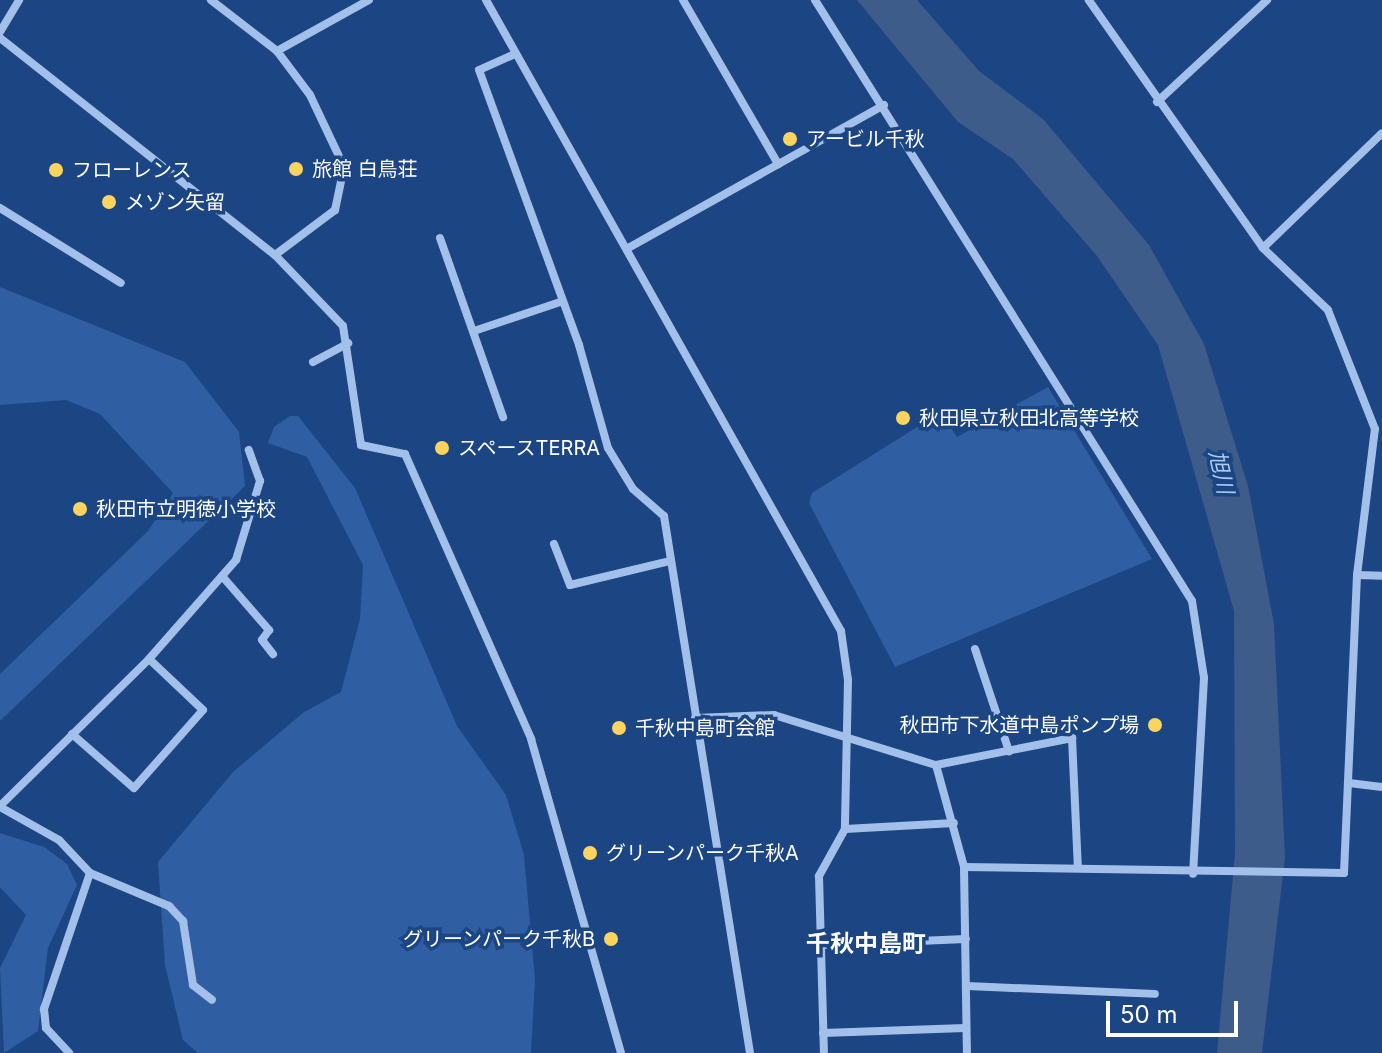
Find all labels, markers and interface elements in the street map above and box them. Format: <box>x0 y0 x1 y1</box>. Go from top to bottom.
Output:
place label: アービル千秋 <box>806 127 925 151</box>
marker: アービル千秋 <box>781 130 799 148</box>
place label: 旅館 白鳥荘 <box>312 157 418 181</box>
place label: フローレンス <box>72 158 192 182</box>
marker: 旅館 白鳥荘 <box>287 160 305 178</box>
marker: フローレンス <box>47 161 65 179</box>
place label: メゾン矢留 <box>125 190 225 214</box>
marker: メゾン矢留 <box>100 193 118 211</box>
place label: 秋田県立秋田北高等学校 <box>919 406 1139 430</box>
marker: 秋田県立秋田北高等学校 <box>894 409 912 427</box>
place label: スペースTERRA <box>458 436 602 460</box>
marker: スペースTERRA <box>433 439 451 457</box>
water label: 旭川 <box>1203 448 1239 496</box>
place label: 秋田市立明徳小学校 <box>96 497 276 521</box>
marker: 秋田市立明徳小学校 <box>71 500 89 518</box>
place label: 秋田市下水道中島ポンプ場 <box>899 713 1139 737</box>
place label: 千秋中島町会館 <box>635 716 775 740</box>
marker: 秋田市下水道中島ポンプ場 <box>1146 716 1164 734</box>
marker: 千秋中島町会館 <box>610 719 628 737</box>
place label: グリーンパーク千秋A <box>606 841 800 865</box>
marker: グリーンパーク千秋A <box>581 844 599 862</box>
place label: グリーンパーク千秋B <box>402 927 595 951</box>
marker: グリーンパーク千秋B <box>602 930 620 948</box>
district label: 千秋中島町 <box>806 930 926 958</box>
scale bar <box>1110 985 1242 1035</box>
text: 50 m <box>1120 1000 1178 1029</box>

